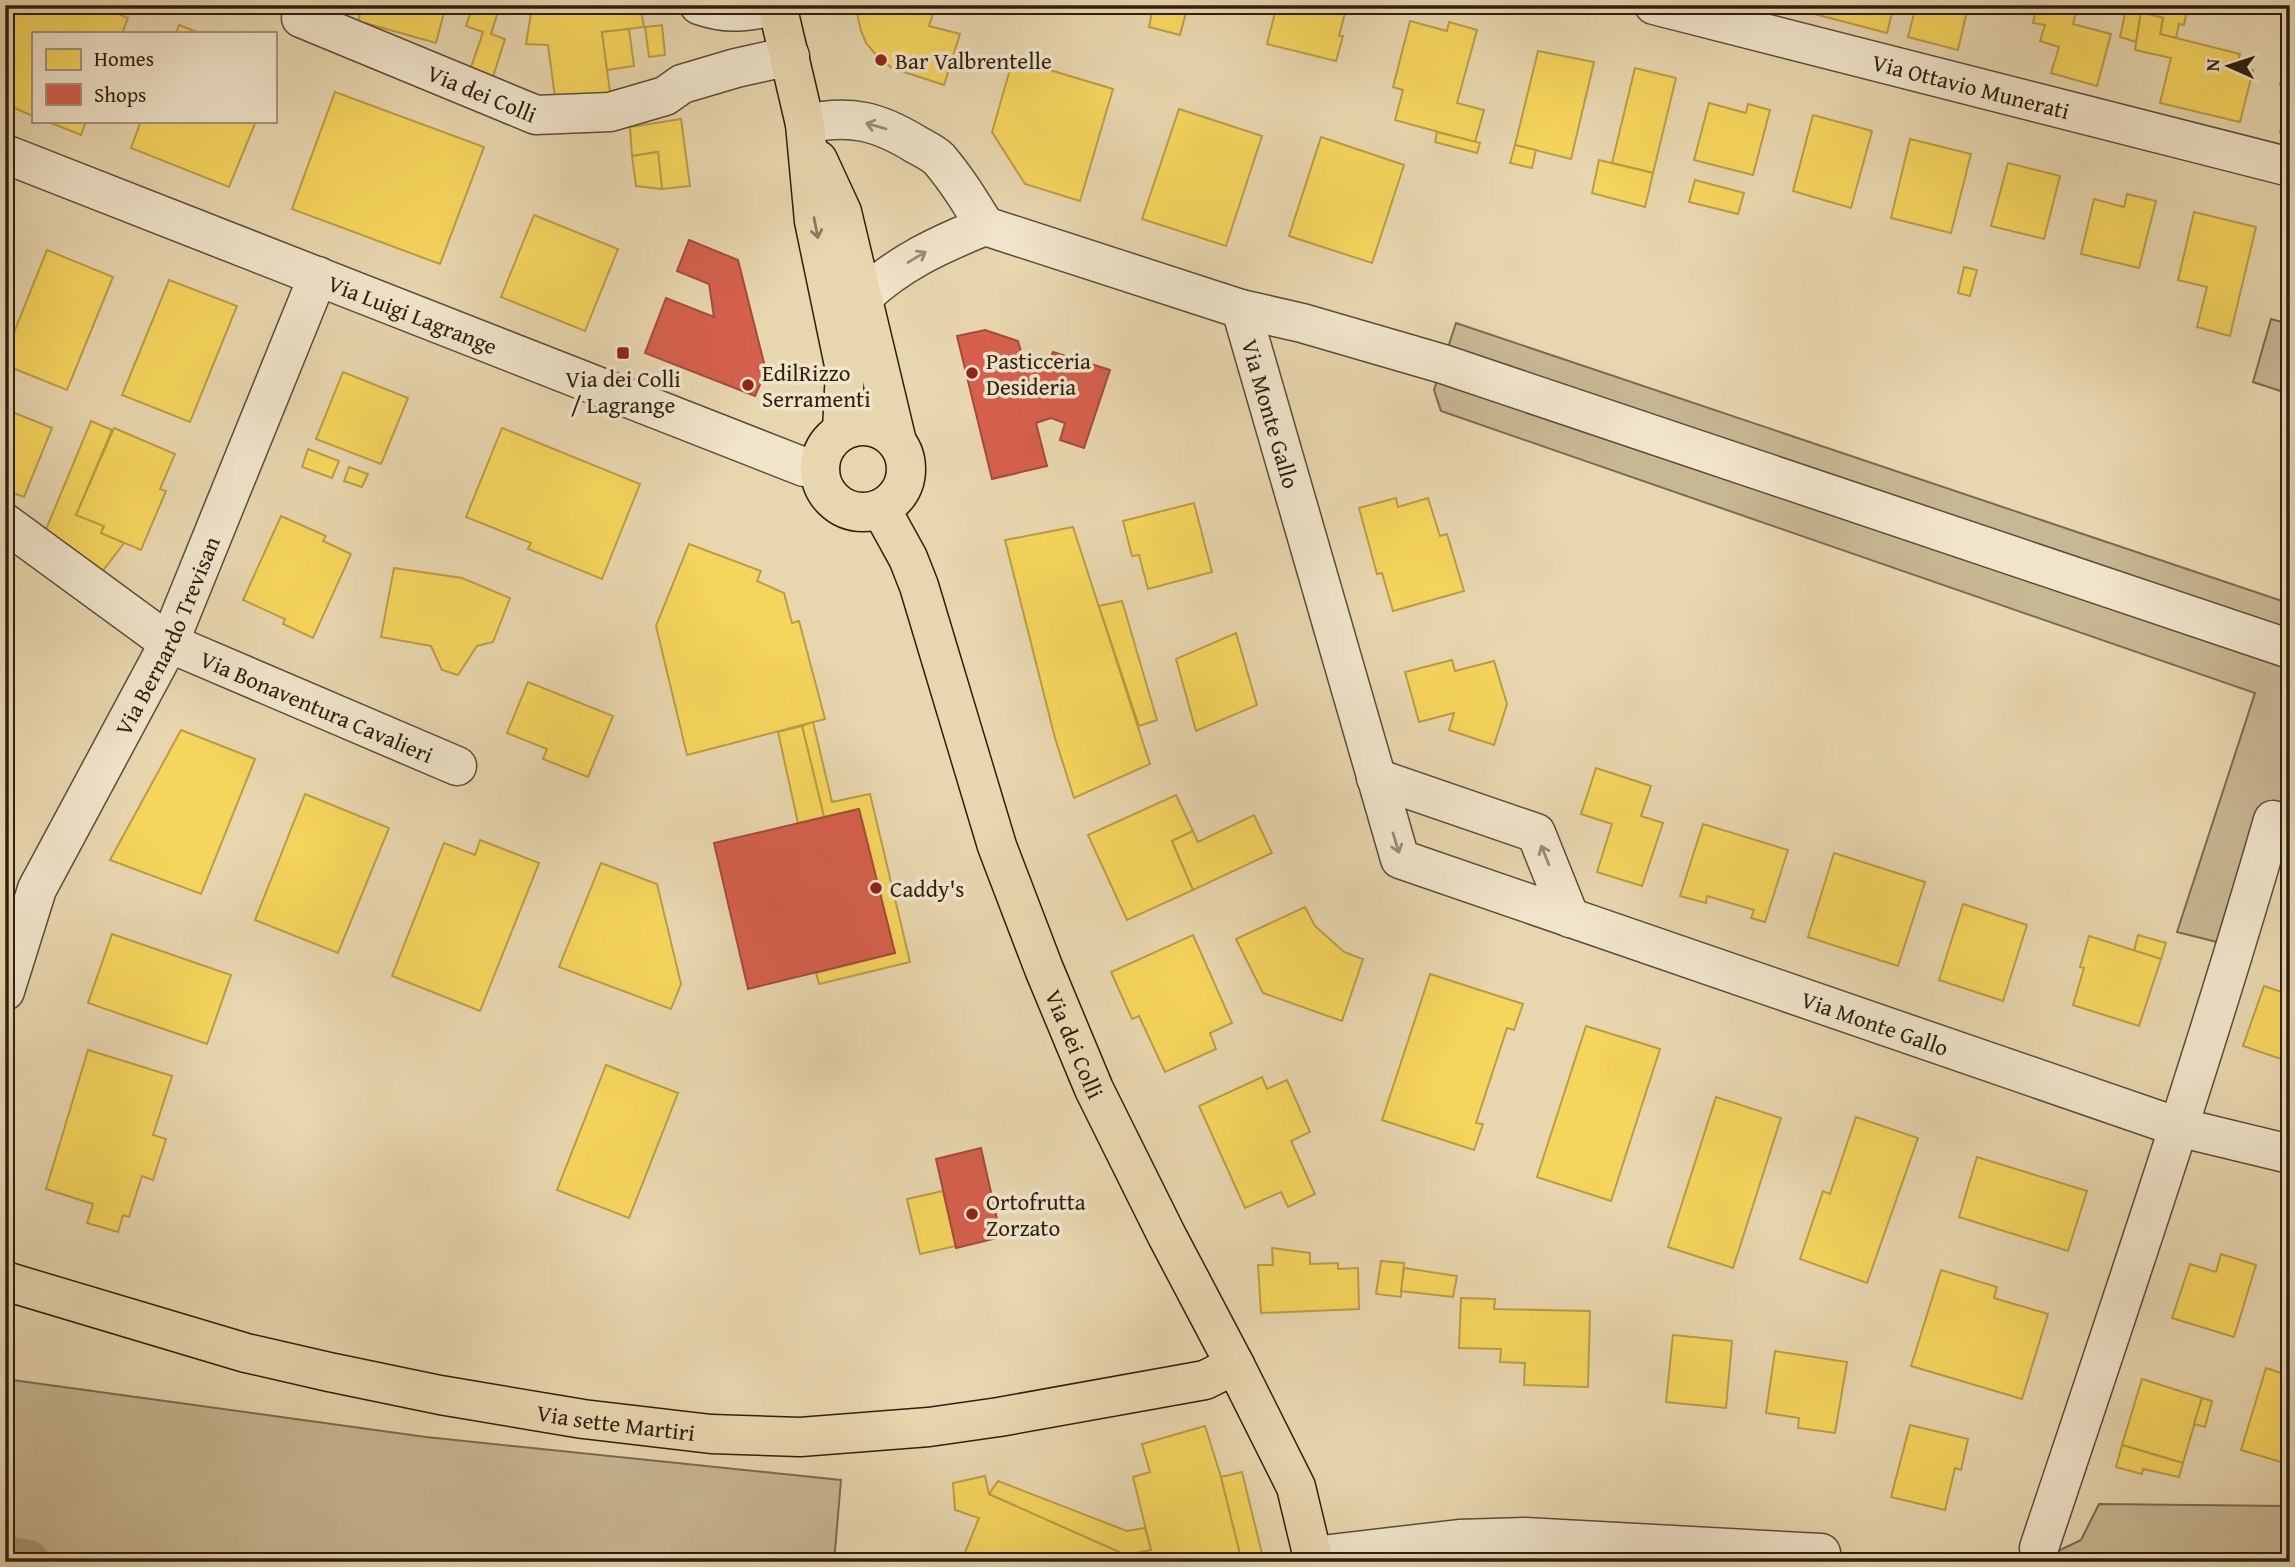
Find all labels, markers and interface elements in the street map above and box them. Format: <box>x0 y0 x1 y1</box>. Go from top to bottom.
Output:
legend <box>32 32 276 122</box>
north arrow <box>2194 32 2264 102</box>
text: Homes <box>94 43 154 74</box>
place label: Bar Valbrentelle <box>895 44 1052 77</box>
street label: Via Ottavio Munerati <box>1869 45 2073 127</box>
marker: Bar Valbrentelle <box>873 52 889 68</box>
street label: Via dei Colli <box>422 55 542 130</box>
text: N <box>2198 58 2226 72</box>
text: Shops <box>94 79 146 110</box>
one-way arrow <box>865 118 887 131</box>
one-way arrow <box>810 216 823 239</box>
one-way arrow <box>906 250 927 263</box>
street label: Via Luigi Lagrange <box>323 266 502 362</box>
street label: Via Monte Gallo <box>1234 335 1308 492</box>
place label: Pasticceria Desideria <box>986 344 1091 403</box>
marker: Via dei Colli / Lagrange <box>615 345 631 361</box>
place label: EdilRizzo Serramenti <box>762 356 871 415</box>
place label: Via dei Colli / Lagrange <box>565 362 681 421</box>
marker: Pasticceria Desideria <box>964 365 980 381</box>
marker: EdilRizzo Serramenti <box>740 377 756 393</box>
street label: Via Bernardo Trevisan <box>106 531 227 741</box>
street label: Via Bonaventura Cavalieri <box>195 642 439 771</box>
one-way arrow <box>1390 832 1403 854</box>
one-way arrow <box>1537 844 1550 866</box>
place label: Caddy's <box>890 872 964 905</box>
marker: Caddy's <box>868 880 884 896</box>
street label: Via Monte Gallo <box>1797 982 1953 1063</box>
street label: Via dei Colli <box>1038 984 1113 1104</box>
place label: Ortofrutta Zorzato <box>986 1185 1086 1244</box>
marker: Ortofrutta Zorzato <box>964 1206 980 1222</box>
street label: Via sette Martiri <box>534 1395 697 1448</box>

